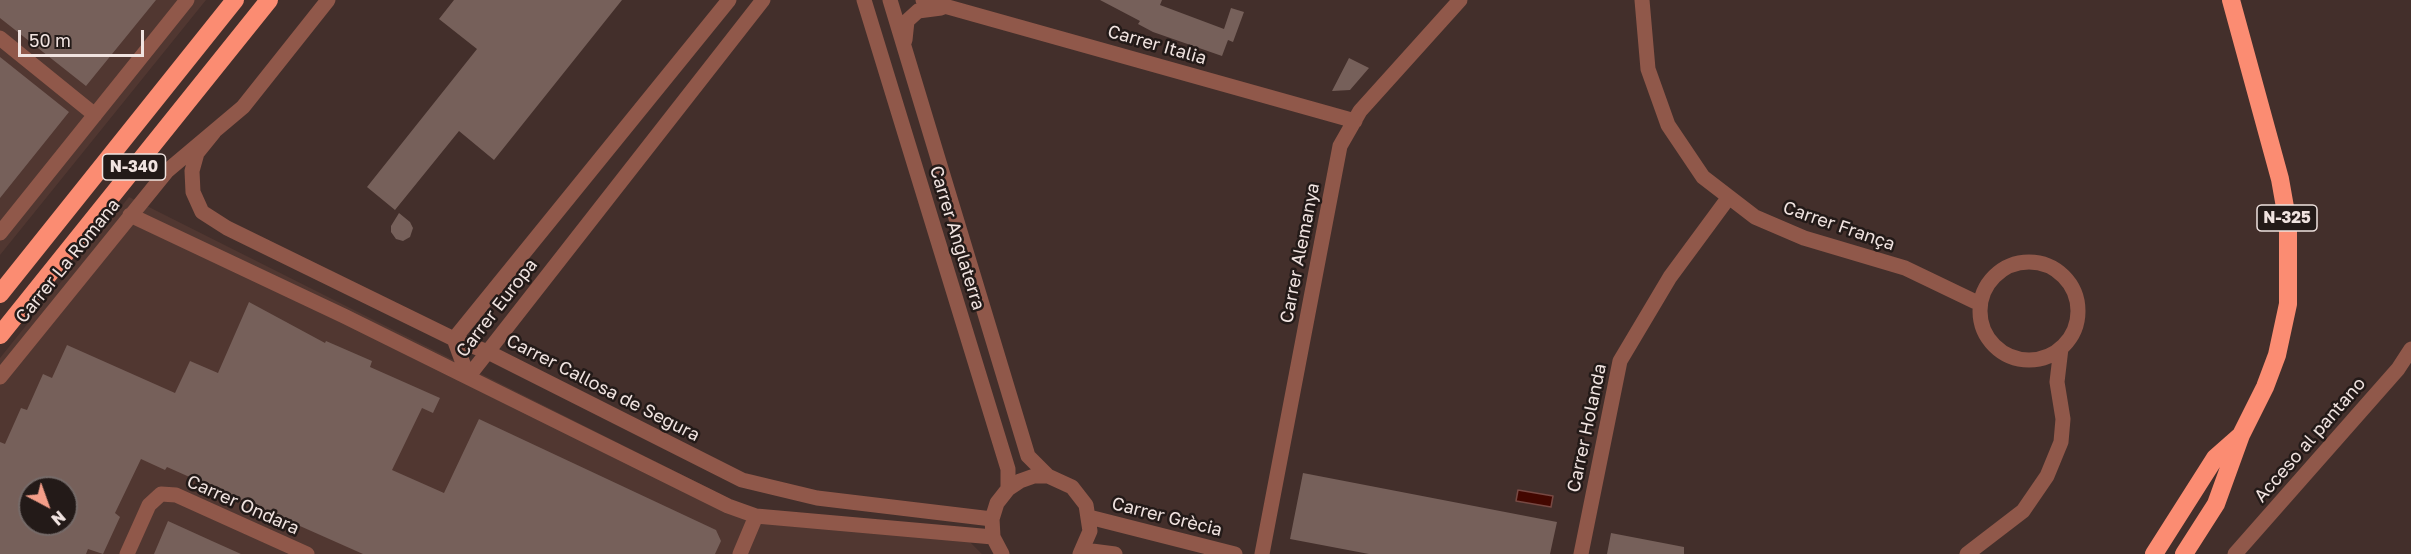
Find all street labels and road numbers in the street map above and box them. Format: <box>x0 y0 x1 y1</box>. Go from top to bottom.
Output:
street label: Carrer Italia <box>1105 21 1209 69</box>
road number: N-340 <box>102 154 166 180</box>
street label: Carrer Anglaterra <box>925 163 989 313</box>
street label: Carrer Alemanya <box>1276 181 1324 325</box>
street label: Carrer La Romana <box>11 195 125 327</box>
street label: Carrer França <box>1780 197 1898 255</box>
road number: N-325 <box>2257 205 2317 231</box>
street label: Carrer Europa <box>452 254 542 362</box>
street label: Carrer Callosa de Segura <box>503 330 703 446</box>
street label: Carrer Holanda <box>1563 362 1611 494</box>
street label: Acceso al pantano <box>2250 373 2370 507</box>
street label: Carrer Ondara <box>183 471 303 539</box>
street label: Carrer Grècia <box>1110 493 1224 541</box>

